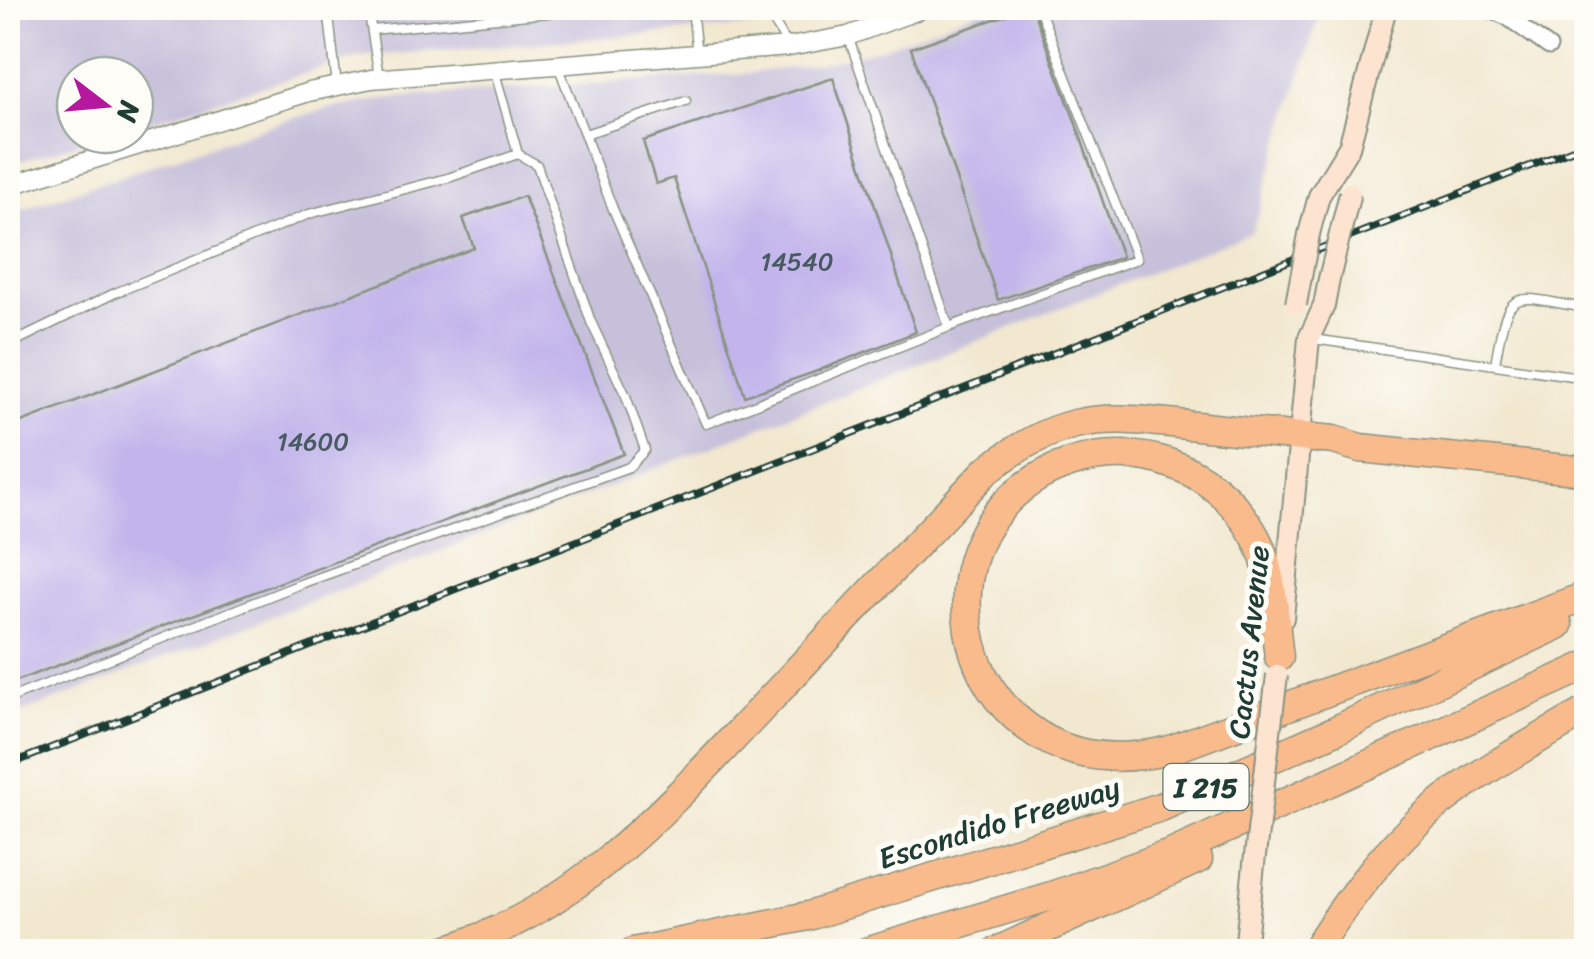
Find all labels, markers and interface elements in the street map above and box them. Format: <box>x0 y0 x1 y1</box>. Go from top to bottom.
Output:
north arrow <box>55 55 155 155</box>
text: N <box>102 95 155 128</box>
house number: 14540 <box>760 239 834 284</box>
house number: 14600 <box>277 419 349 464</box>
street label: Cactus Avenue <box>1212 543 1286 741</box>
street label: Escondido Freeway <box>871 760 1127 885</box>
road number: I 215 <box>1164 764 1248 810</box>

